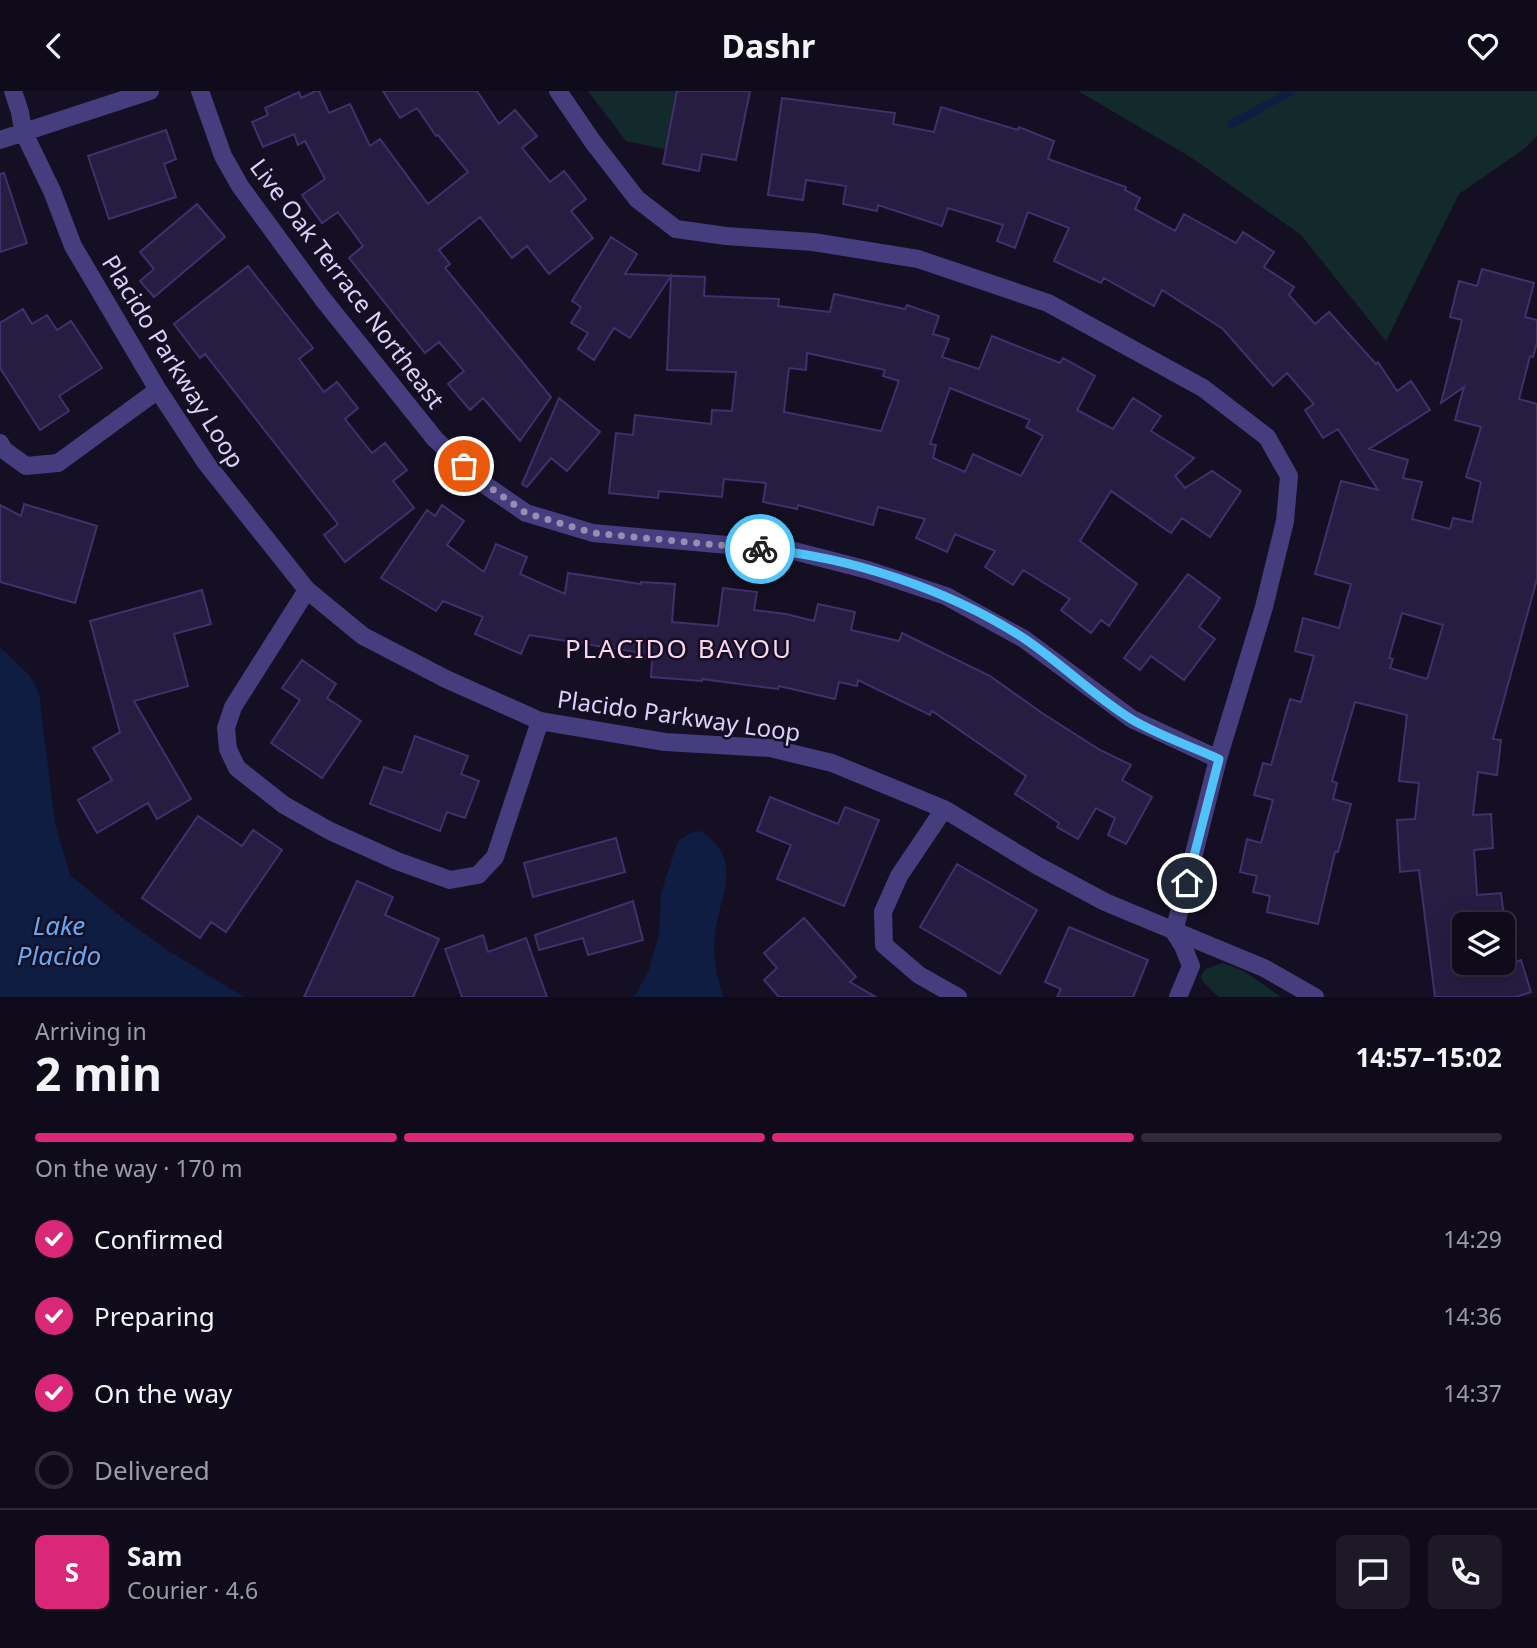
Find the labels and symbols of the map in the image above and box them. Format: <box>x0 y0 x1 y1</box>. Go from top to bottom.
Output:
street label: Live Oak Terrace Northeast <box>243 151 453 415</box>
street label: Placido Parkway Loop <box>95 248 253 474</box>
pin <box>434 436 494 496</box>
courier <box>725 514 795 584</box>
district label: PLACIDO BAYOU <box>565 630 793 666</box>
street label: Placido Parkway Loop <box>555 682 803 748</box>
pin <box>1157 853 1217 913</box>
water label: Lake Placido <box>17 907 101 973</box>

